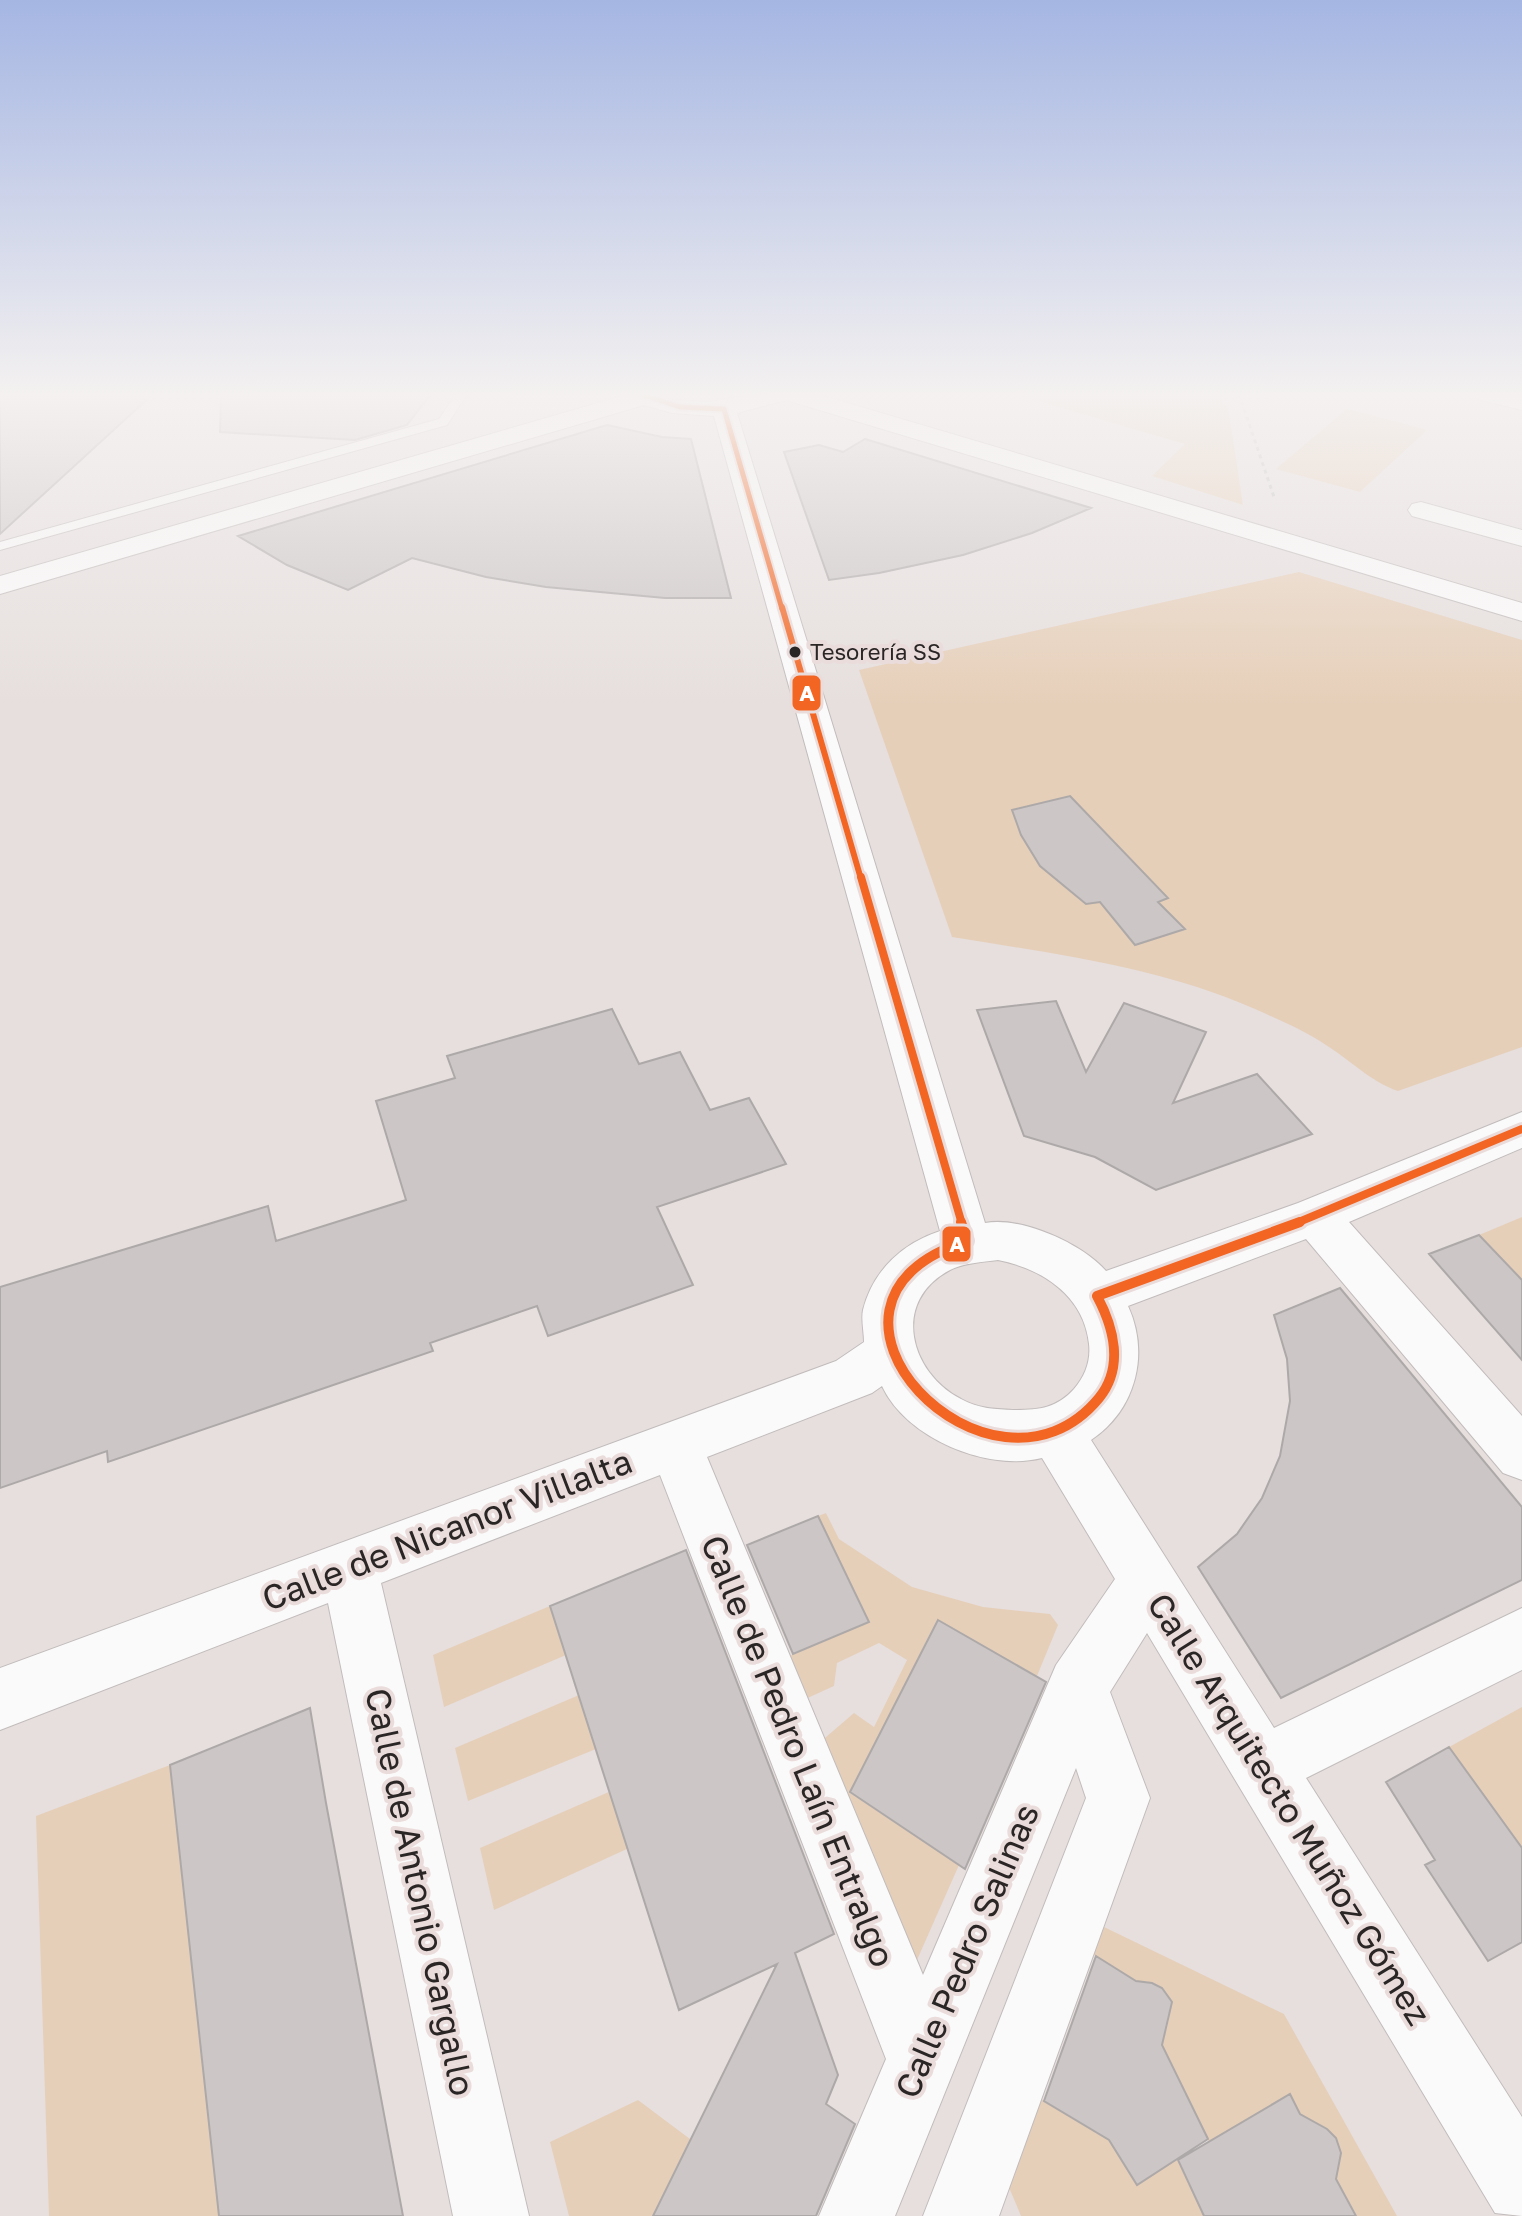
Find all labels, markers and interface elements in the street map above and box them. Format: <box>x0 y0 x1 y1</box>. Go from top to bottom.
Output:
place label: Tesorería SS <box>810 638 941 665</box>
marker: Tesorería SS <box>787 644 803 660</box>
line badge: A <box>791 674 822 712</box>
text: A <box>799 679 815 706</box>
line badge: A <box>941 1225 972 1263</box>
text: A <box>949 1230 965 1257</box>
street label: Calle de Nicanor Villalta <box>256 1440 637 1618</box>
street label: Calle de Pedro Laín Entralgo <box>694 1529 904 1972</box>
street label: Calle Arquitecto Muñoz Gómez <box>1140 1585 1440 2032</box>
street label: Calle de Antonio Gargallo <box>358 1684 484 2099</box>
street label: Calle Pedro Salinas <box>886 1798 1046 2104</box>

